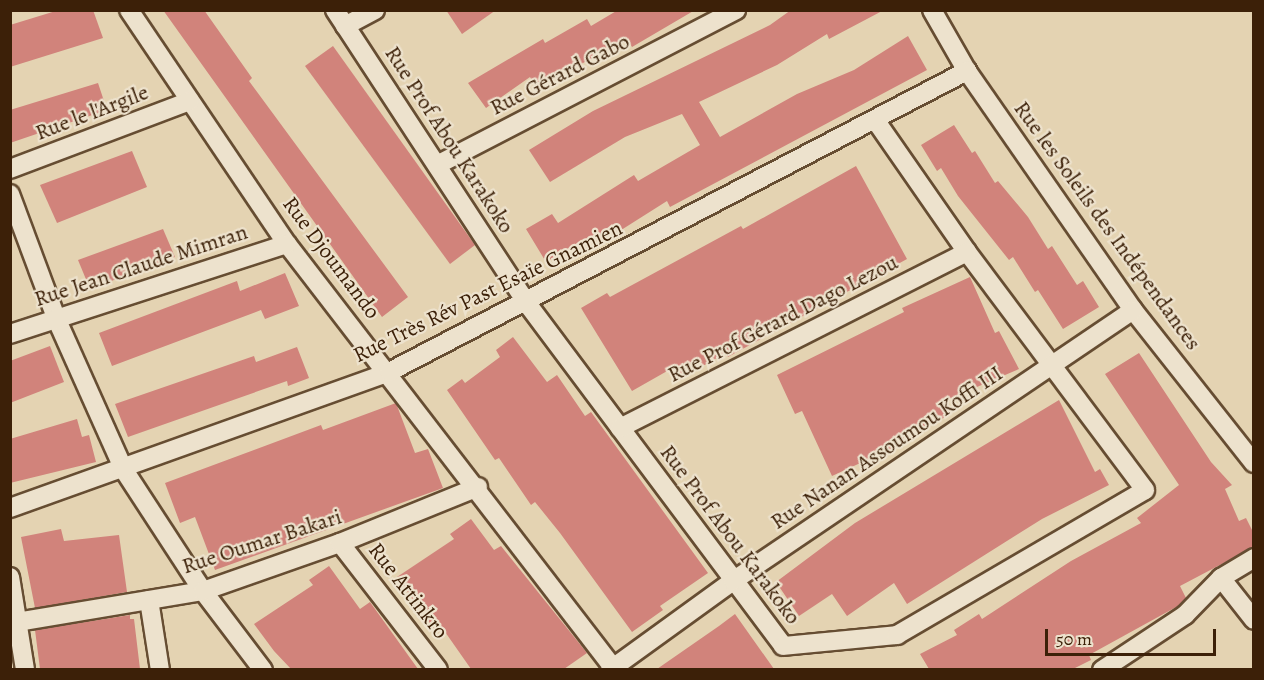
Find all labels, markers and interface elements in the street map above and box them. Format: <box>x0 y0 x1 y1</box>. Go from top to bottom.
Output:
street label: Rue Gérard Gabo <box>486 29 634 121</box>
street label: Rue Prof Abou Karakoko <box>379 42 519 238</box>
street label: Rue le l'Argile <box>32 79 152 147</box>
street label: Rue les Soleils des Indépendances <box>1008 96 1206 356</box>
street label: Rue Djoumando <box>276 192 386 324</box>
street label: Rue Très Rév Past Esaïe Gnamien <box>349 215 627 369</box>
street label: Rue Jean Claude Mimran <box>31 219 251 313</box>
street label: Rue Prof Gérard Dago Lezou <box>664 249 902 389</box>
street label: Rue Nanan Assoumou Koffi III <box>766 360 1008 536</box>
street label: Rue Prof Abou Karakoko <box>654 440 806 630</box>
street label: Rue Oumar Bakari <box>179 504 345 580</box>
street label: Rue Attinkro <box>362 538 454 644</box>
scale bar <box>1048 617 1219 655</box>
text: 50 m <box>1056 627 1092 651</box>

